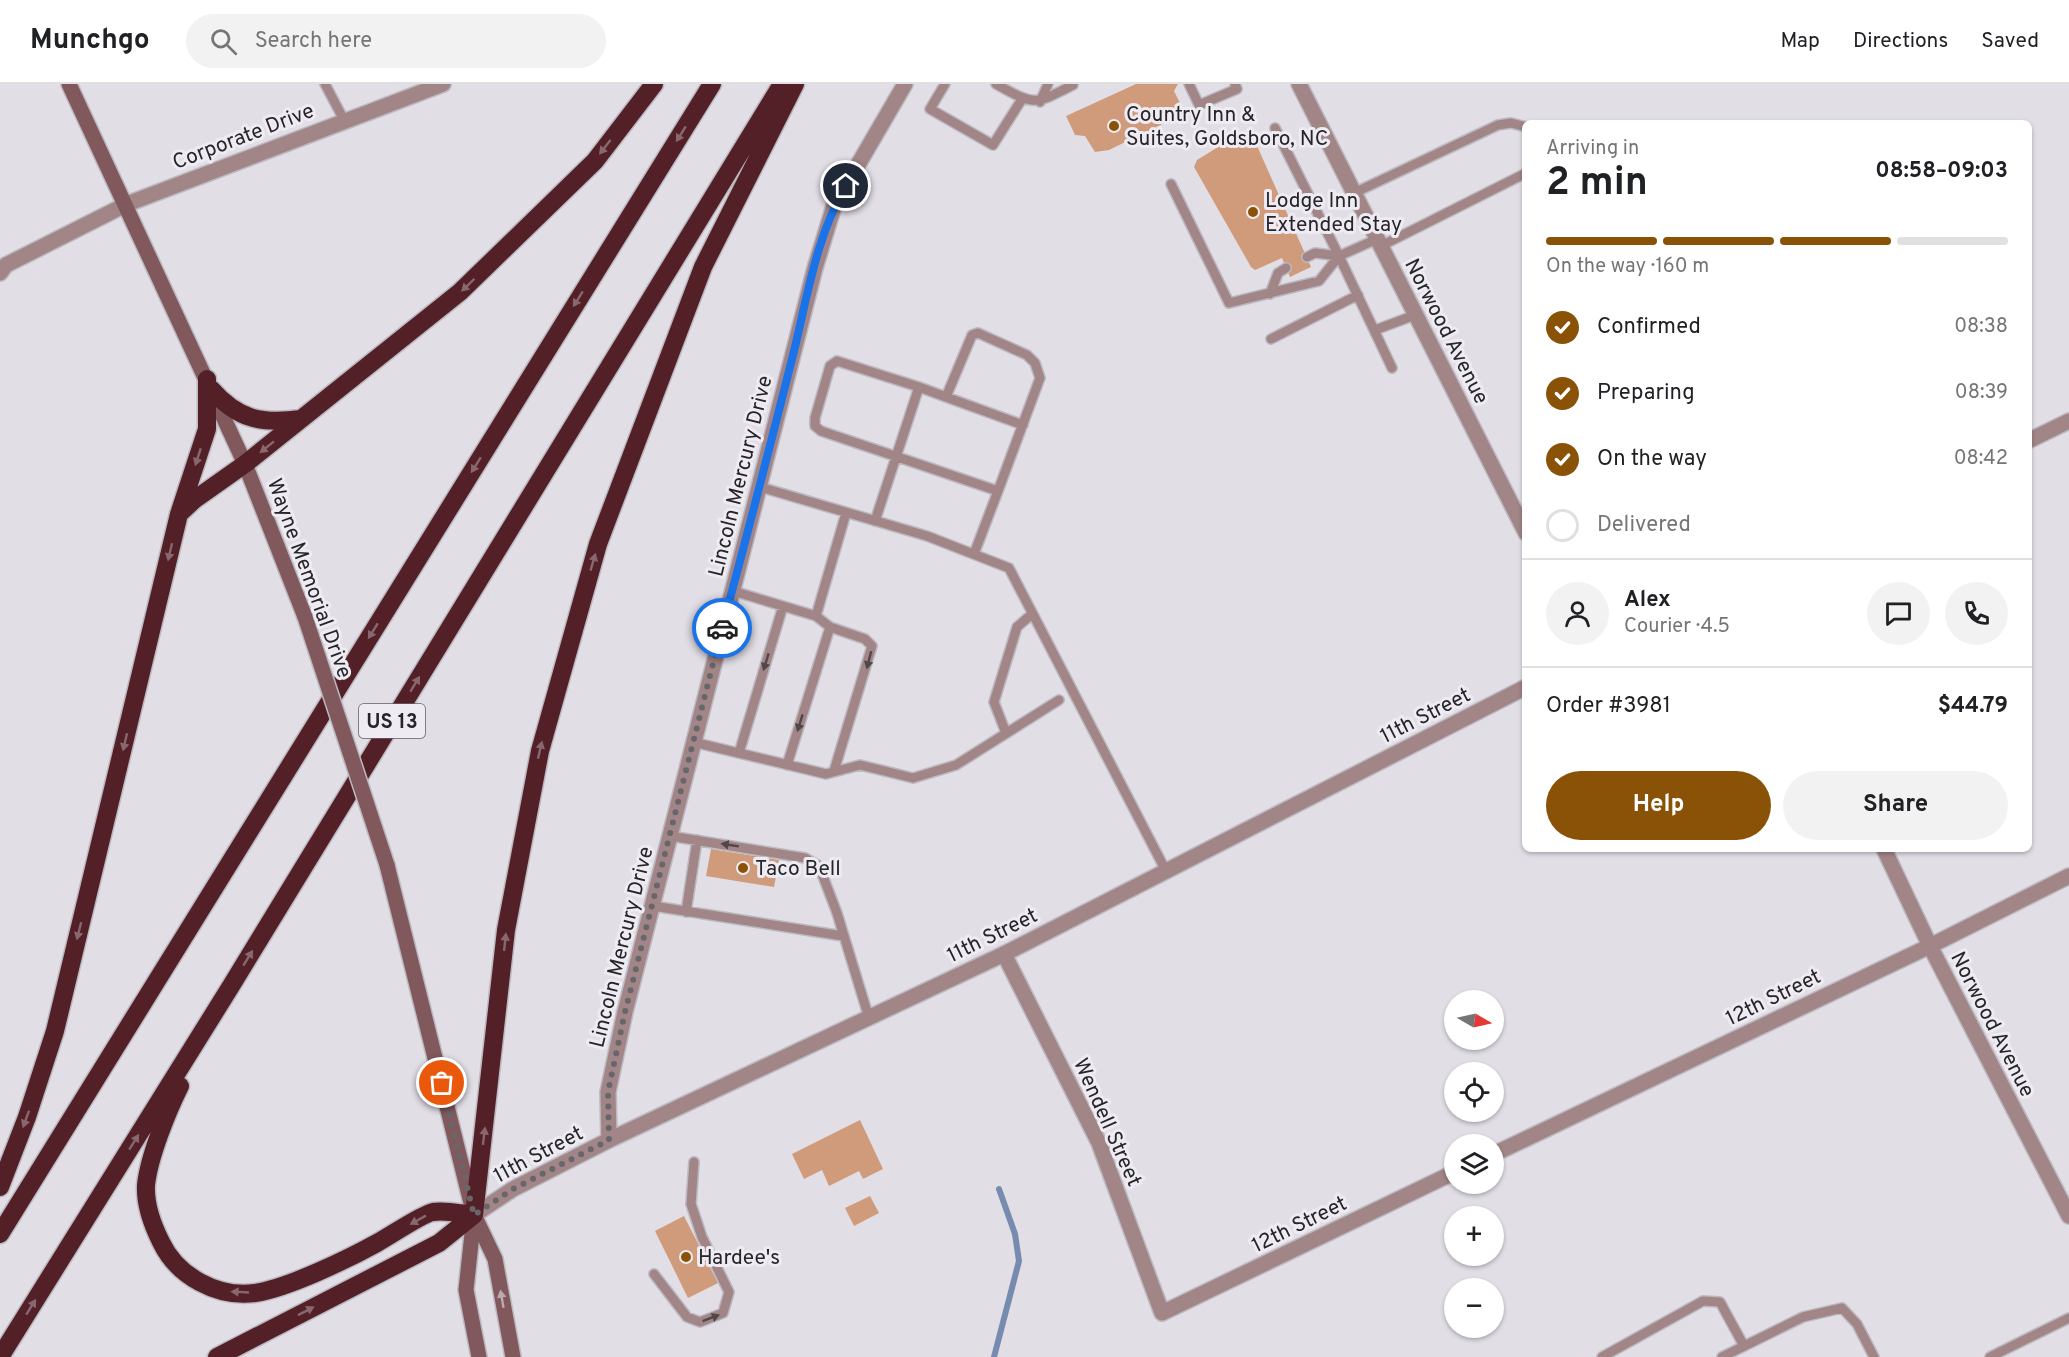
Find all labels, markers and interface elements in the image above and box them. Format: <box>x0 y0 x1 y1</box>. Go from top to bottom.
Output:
search box <box>186 14 606 68</box>
text: Munchgo <box>30 23 150 59</box>
icon: search <box>207 25 240 58</box>
text: Search here <box>255 28 372 55</box>
text: Map <box>1780 28 1820 55</box>
text: Directions <box>1853 28 1948 55</box>
text: Saved <box>1981 28 2039 55</box>
street label: Corporate Drive <box>169 98 318 177</box>
place label: Country Inn & Suites, Goldsboro, NC <box>1126 102 1328 153</box>
marker: Country Inn & Suites, Goldsboro, NC <box>1107 119 1121 133</box>
one-way arrow <box>676 126 687 142</box>
text: Arriving in <box>1546 136 1639 162</box>
one-way arrow <box>599 139 612 155</box>
text: 08:58–09:03 <box>1875 158 2008 185</box>
pin <box>820 160 871 211</box>
text: 2 min <box>1546 160 1648 209</box>
icon: home <box>829 169 862 202</box>
place label: Lodge Inn Extended Stay <box>1265 188 1402 239</box>
marker: Lodge Inn Extended Stay <box>1246 205 1260 219</box>
street label: Norwood Avenue <box>1397 254 1494 409</box>
text: On the way · 160 m <box>1546 254 1709 280</box>
one-way arrow <box>461 277 475 291</box>
one-way arrow <box>573 291 584 308</box>
icon: check <box>1546 311 1579 344</box>
text: Confirmed <box>1597 314 1701 341</box>
text: 08:38 <box>1954 314 2008 340</box>
street label: Lincoln Mercury Drive <box>703 373 780 580</box>
icon: check <box>1546 377 1579 410</box>
text: Preparing <box>1597 380 1695 407</box>
text: 08:39 <box>1955 380 2008 406</box>
one-way arrow <box>259 440 274 452</box>
icon: check <box>1546 443 1579 476</box>
text: On the way <box>1597 446 1707 473</box>
text: 08:42 <box>1954 446 2008 472</box>
one-way arrow <box>193 448 202 466</box>
one-way arrow <box>470 457 481 473</box>
street label: Wayne Memorial Drive <box>260 475 357 682</box>
text: Delivered <box>1597 512 1691 539</box>
one-way arrow <box>165 543 175 561</box>
one-way arrow <box>589 553 598 571</box>
button: person <box>1546 582 1609 645</box>
button: chat <box>1867 582 1930 645</box>
button: phone <box>1945 582 2008 645</box>
text: Alex <box>1624 587 1671 614</box>
courier <box>692 598 752 658</box>
icon: car <box>706 612 739 645</box>
text: Courier · 4.5 <box>1624 614 1730 640</box>
one-way arrow <box>367 623 378 639</box>
one-way arrow <box>863 651 873 669</box>
one-way arrow <box>761 653 770 671</box>
one-way arrow <box>410 676 421 692</box>
street label: 11th Street <box>1376 682 1475 751</box>
text: Order #3981 <box>1546 693 1671 720</box>
text: $44.79 <box>1938 693 2008 720</box>
road number: US 13 <box>359 704 425 738</box>
one-way arrow <box>795 714 804 732</box>
one-way arrow <box>119 732 129 751</box>
one-way arrow <box>536 741 546 759</box>
button: Help <box>1546 771 1771 840</box>
button: Share <box>1783 771 2008 840</box>
one-way arrow <box>721 841 740 850</box>
street label: Lincoln Mercury Drive <box>584 844 661 1051</box>
place label: Taco Bell <box>755 856 841 883</box>
marker: Taco Bell <box>736 861 750 875</box>
street label: 11th Street <box>943 903 1043 970</box>
one-way arrow <box>74 922 84 940</box>
one-way arrow <box>500 932 509 951</box>
street label: Norwood Avenue <box>1943 947 2040 1102</box>
one-way arrow <box>242 950 253 966</box>
street label: 12th Street <box>1722 964 1826 1033</box>
north arrow <box>1444 990 1504 1050</box>
map controls <box>1444 990 1504 1338</box>
street label: Wendell Street <box>1066 1054 1147 1191</box>
pin <box>416 1057 467 1108</box>
button: locate <box>1444 1062 1504 1122</box>
icon: bag <box>425 1066 458 1099</box>
one-way arrow <box>21 1110 31 1128</box>
street label: 11th Street <box>489 1120 588 1190</box>
one-way arrow <box>479 1126 489 1145</box>
one-way arrow <box>128 1134 139 1150</box>
button: layers <box>1444 1134 1504 1194</box>
street label: 12th Street <box>1248 1191 1352 1260</box>
button: + <box>1444 1206 1504 1266</box>
one-way arrow <box>409 1215 426 1225</box>
place label: Hardee's <box>698 1245 780 1272</box>
marker: Hardee's <box>679 1250 693 1264</box>
button: − <box>1444 1278 1504 1338</box>
one-way arrow <box>230 1288 249 1297</box>
one-way arrow <box>497 1290 506 1309</box>
one-way arrow <box>25 1299 36 1315</box>
one-way arrow <box>297 1306 314 1315</box>
one-way arrow <box>702 1312 720 1322</box>

